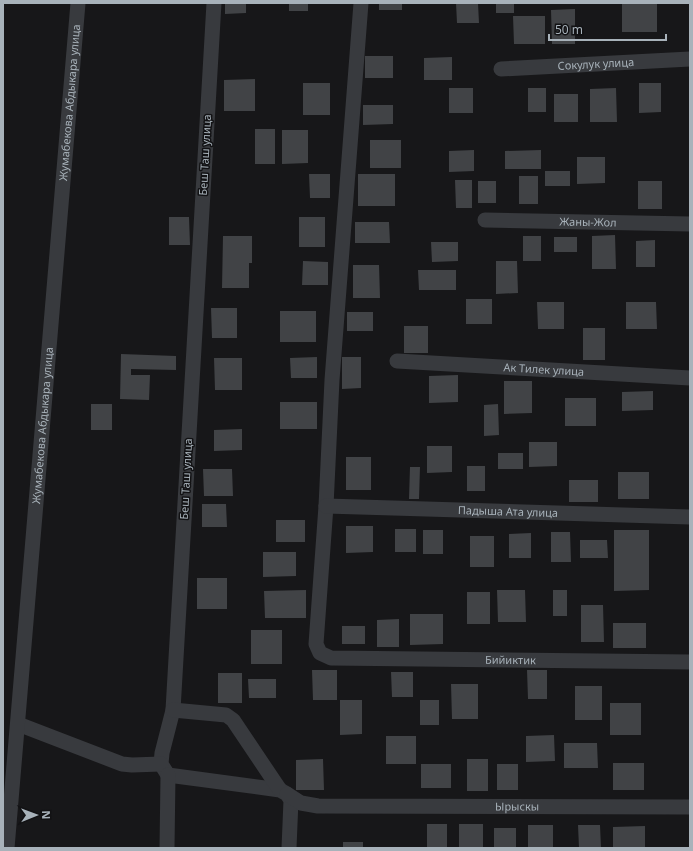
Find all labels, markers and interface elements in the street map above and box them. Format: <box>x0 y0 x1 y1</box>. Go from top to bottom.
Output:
scale bar <box>549 16 666 42</box>
text: 50 m <box>555 21 583 38</box>
street label: Жумабекова Абдыкара улица <box>55 24 83 182</box>
street label: Сокулук улица <box>557 54 634 73</box>
street label: Беш Таш улица <box>195 114 214 196</box>
street label: Жаны-Жол <box>559 213 617 230</box>
street label: Жумабекова Абдыкара улица <box>28 346 56 504</box>
street label: Ак Тилек улица <box>503 359 585 379</box>
street label: Беш Таш улица <box>176 438 195 520</box>
street label: Падыша Ата улица <box>458 502 558 520</box>
street label: Бийиктик <box>485 652 536 667</box>
north arrow <box>16 795 56 835</box>
street label: Ырыскы <box>495 798 539 814</box>
text: N <box>39 810 54 819</box>

